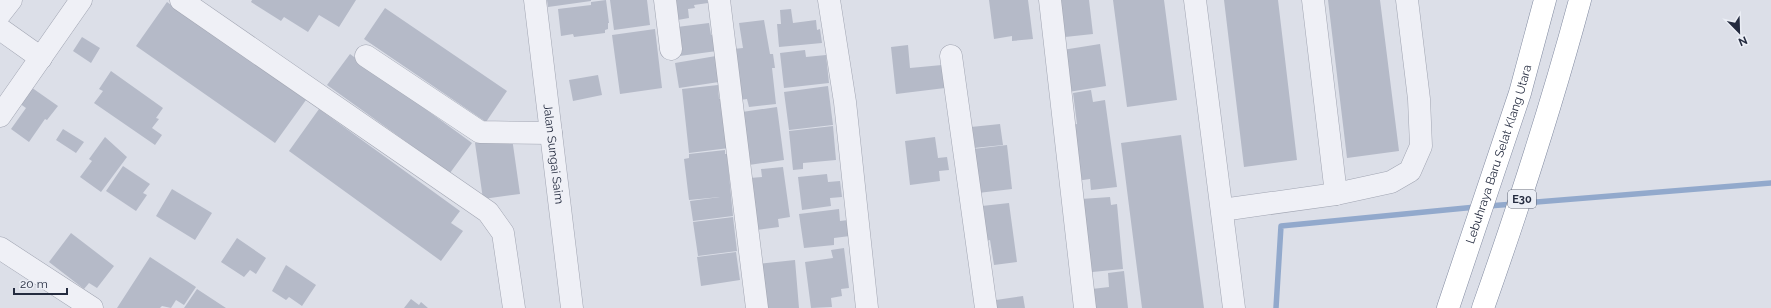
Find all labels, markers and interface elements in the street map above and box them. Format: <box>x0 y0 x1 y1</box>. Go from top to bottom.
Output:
north arrow <box>1719 12 1759 52</box>
text: N <box>1736 33 1749 48</box>
street label: Lebuhraya Baru Selat Klang Utara <box>1463 63 1534 246</box>
street label: Jalan Sungai Saim <box>541 103 566 205</box>
road number: E30 <box>1508 190 1536 208</box>
scale bar <box>14 270 67 296</box>
text: 20 m <box>20 277 48 291</box>

